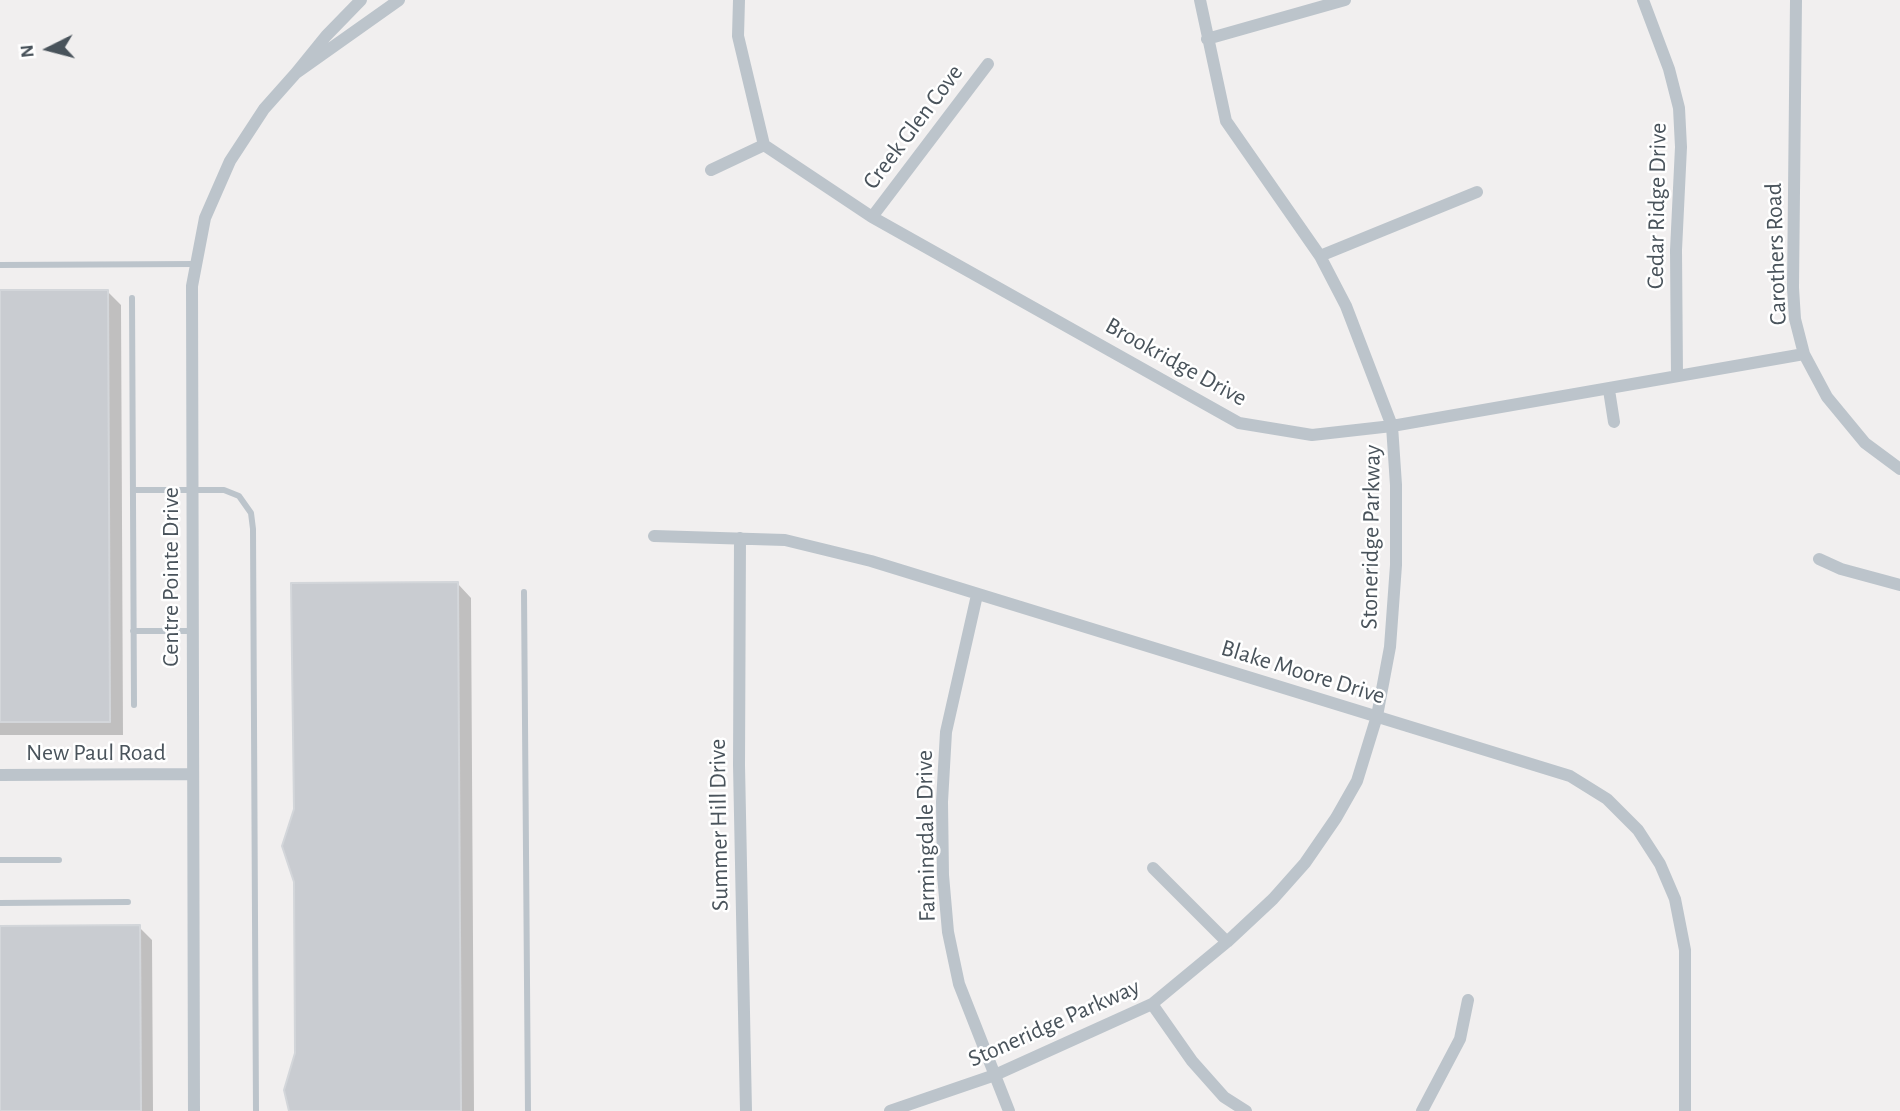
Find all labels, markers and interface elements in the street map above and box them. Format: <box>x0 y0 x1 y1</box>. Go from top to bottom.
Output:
north arrow <box>14 14 84 84</box>
text: N <box>17 44 38 59</box>
street label: Creek Glen Cove <box>857 59 969 195</box>
street label: Cedar Ridge Drive <box>1641 123 1673 289</box>
street label: Carothers Road <box>1759 182 1793 326</box>
street label: Brookridge Drive <box>1100 311 1252 413</box>
street label: Stoneridge Parkway <box>1355 444 1387 630</box>
street label: Centre Pointe Drive <box>157 487 185 667</box>
street label: Blake Moore Drive <box>1218 633 1388 711</box>
street label: New Paul Road <box>26 739 166 767</box>
street label: Summer Hill Drive <box>703 739 735 911</box>
street label: Farmingdale Drive <box>910 750 942 922</box>
street label: Stoneridge Parkway <box>964 972 1144 1074</box>

